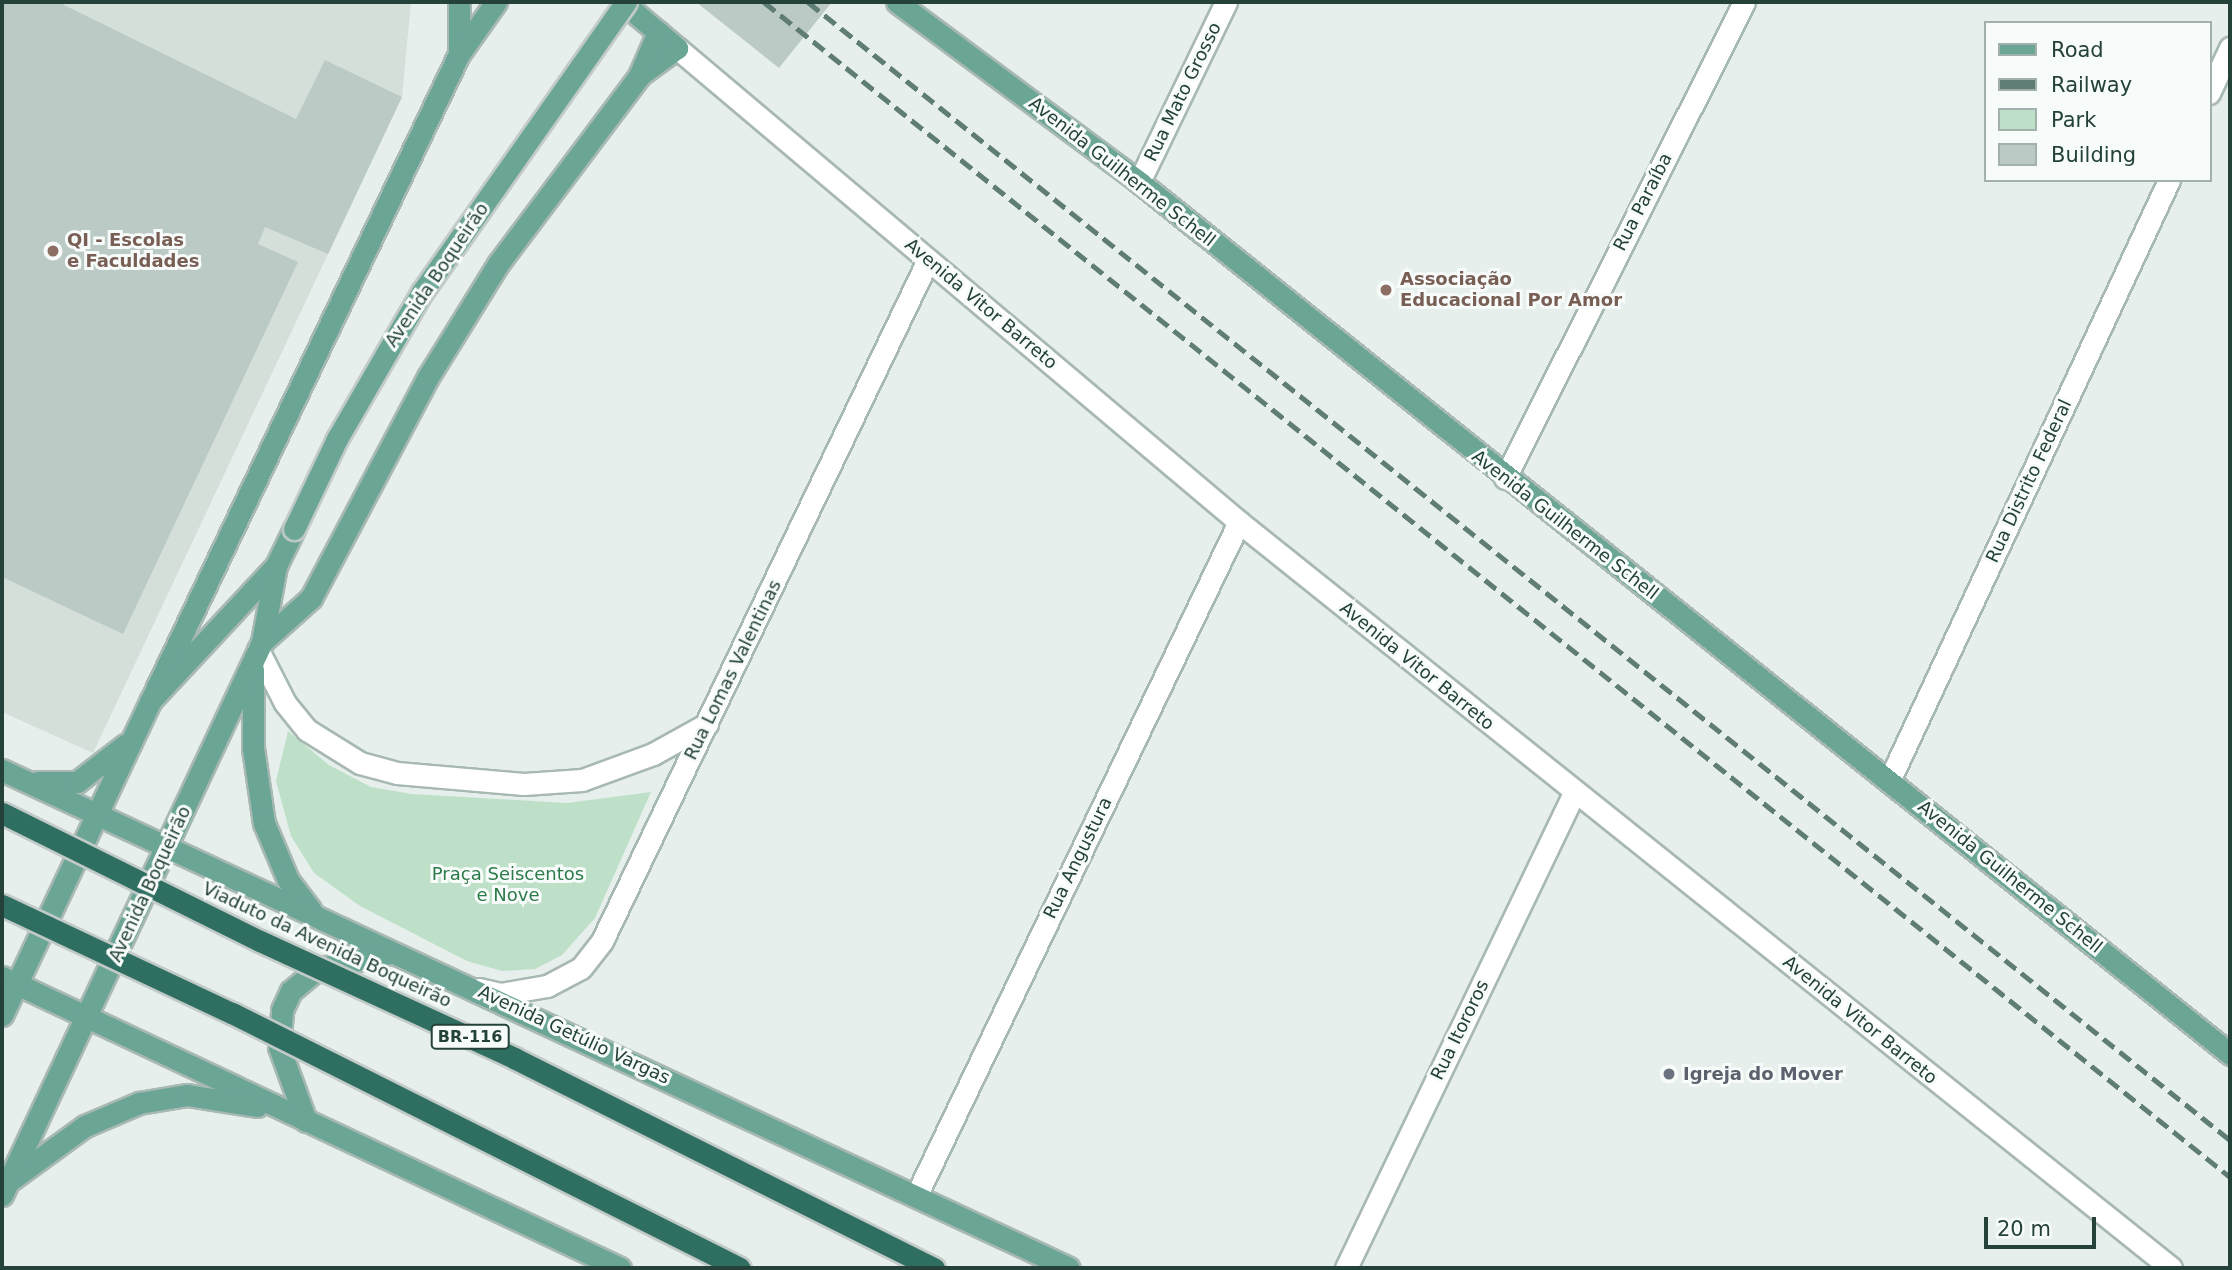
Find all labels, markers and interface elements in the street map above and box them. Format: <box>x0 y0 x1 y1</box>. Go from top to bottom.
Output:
street label: Rua Mato Grosso <box>1140 19 1226 165</box>
legend <box>1983 21 2211 182</box>
text: Road <box>2051 38 2104 62</box>
text: Railway <box>2051 73 2132 97</box>
street label: Avenida Guilherme Schell <box>1024 92 1220 252</box>
text: Park <box>2051 108 2096 132</box>
text: Building <box>2051 143 2136 167</box>
street label: Rua Paraíba <box>1609 150 1677 254</box>
street label: Avenida Boqueirão <box>381 199 493 351</box>
place label: QI - Escolas e Faculdades <box>67 230 199 272</box>
street label: Avenida Vitor Barreto <box>900 234 1062 374</box>
marker: QI - Escolas e Faculdades <box>45 243 61 259</box>
place label: Associação Educacional Por Amor <box>1400 269 1622 312</box>
marker: Associação Educacional Por Amor <box>1378 282 1394 298</box>
street label: Rua Distrito Federal <box>1982 396 2076 566</box>
street label: Avenida Guilherme Schell <box>1467 445 1663 605</box>
street label: Rua Lomas Valentinas <box>680 576 786 764</box>
street label: Avenida Vitor Barreto <box>1335 597 1499 735</box>
street label: Rua Angustura <box>1039 794 1117 922</box>
street label: Avenida Guilherme Schell <box>1914 796 2106 958</box>
street label: Avenida Boqueirão <box>104 803 196 965</box>
park label: Praça Seiscentos e Nove <box>432 864 584 906</box>
street label: Viaduto da Avenida Boqueirão <box>199 878 455 1012</box>
street label: Avenida Vitor Barreto <box>1778 951 1942 1089</box>
street label: Rua Itororos <box>1426 976 1494 1084</box>
street label: Avenida Getúlio Vargas <box>475 981 673 1089</box>
road number: BR-116 <box>430 1024 510 1050</box>
place label: Igreja do Mover <box>1683 1063 1843 1085</box>
marker: Igreja do Mover <box>1661 1066 1677 1082</box>
scale bar <box>1987 1204 2099 1248</box>
text: 20 m <box>1997 1217 2051 1241</box>

